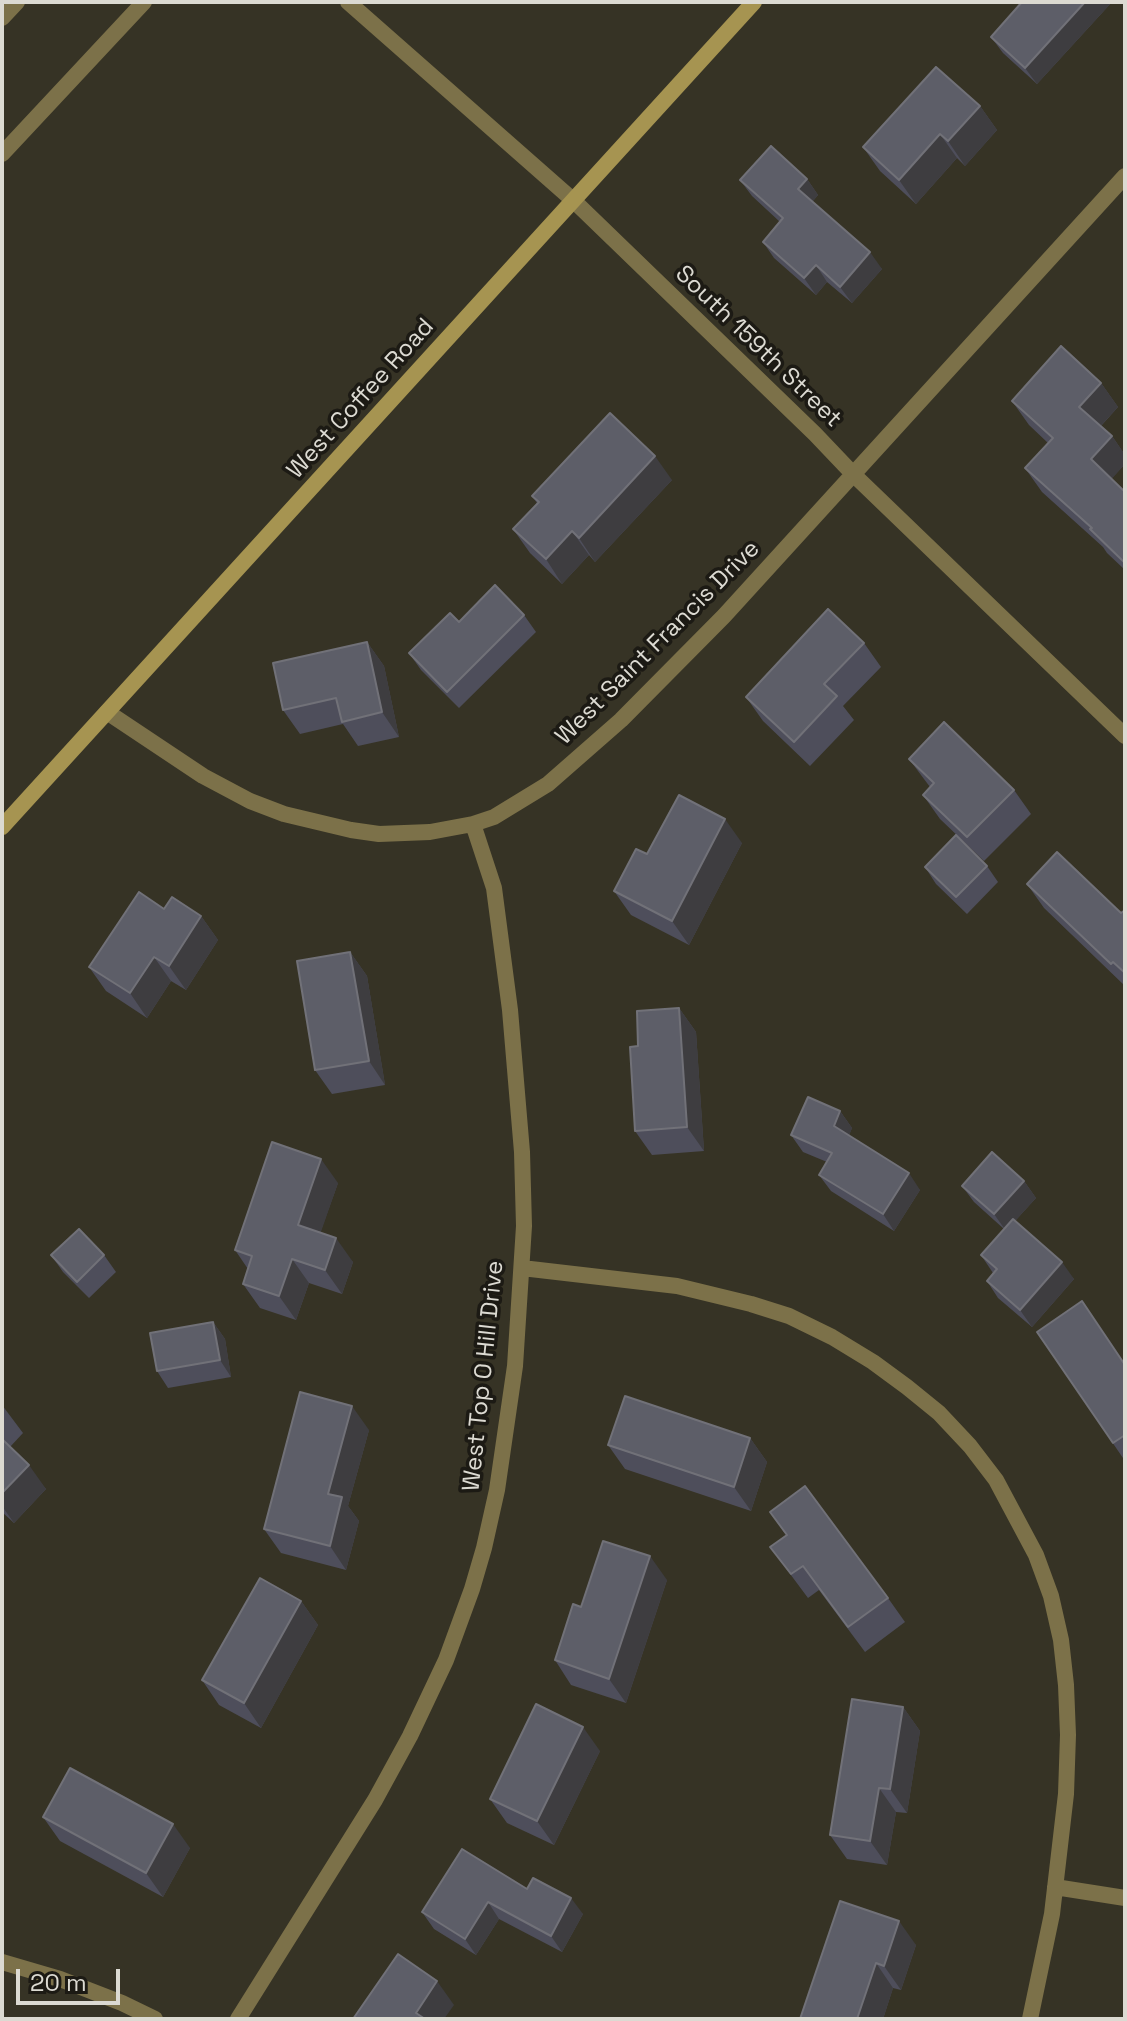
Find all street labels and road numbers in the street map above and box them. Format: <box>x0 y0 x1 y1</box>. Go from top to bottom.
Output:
street label: South 159th Street <box>669 260 847 434</box>
street label: West Coffee Road <box>282 313 440 485</box>
street label: West Saint Francis Drive <box>550 535 766 751</box>
street label: West Top O Hill Drive <box>458 1259 510 1493</box>

